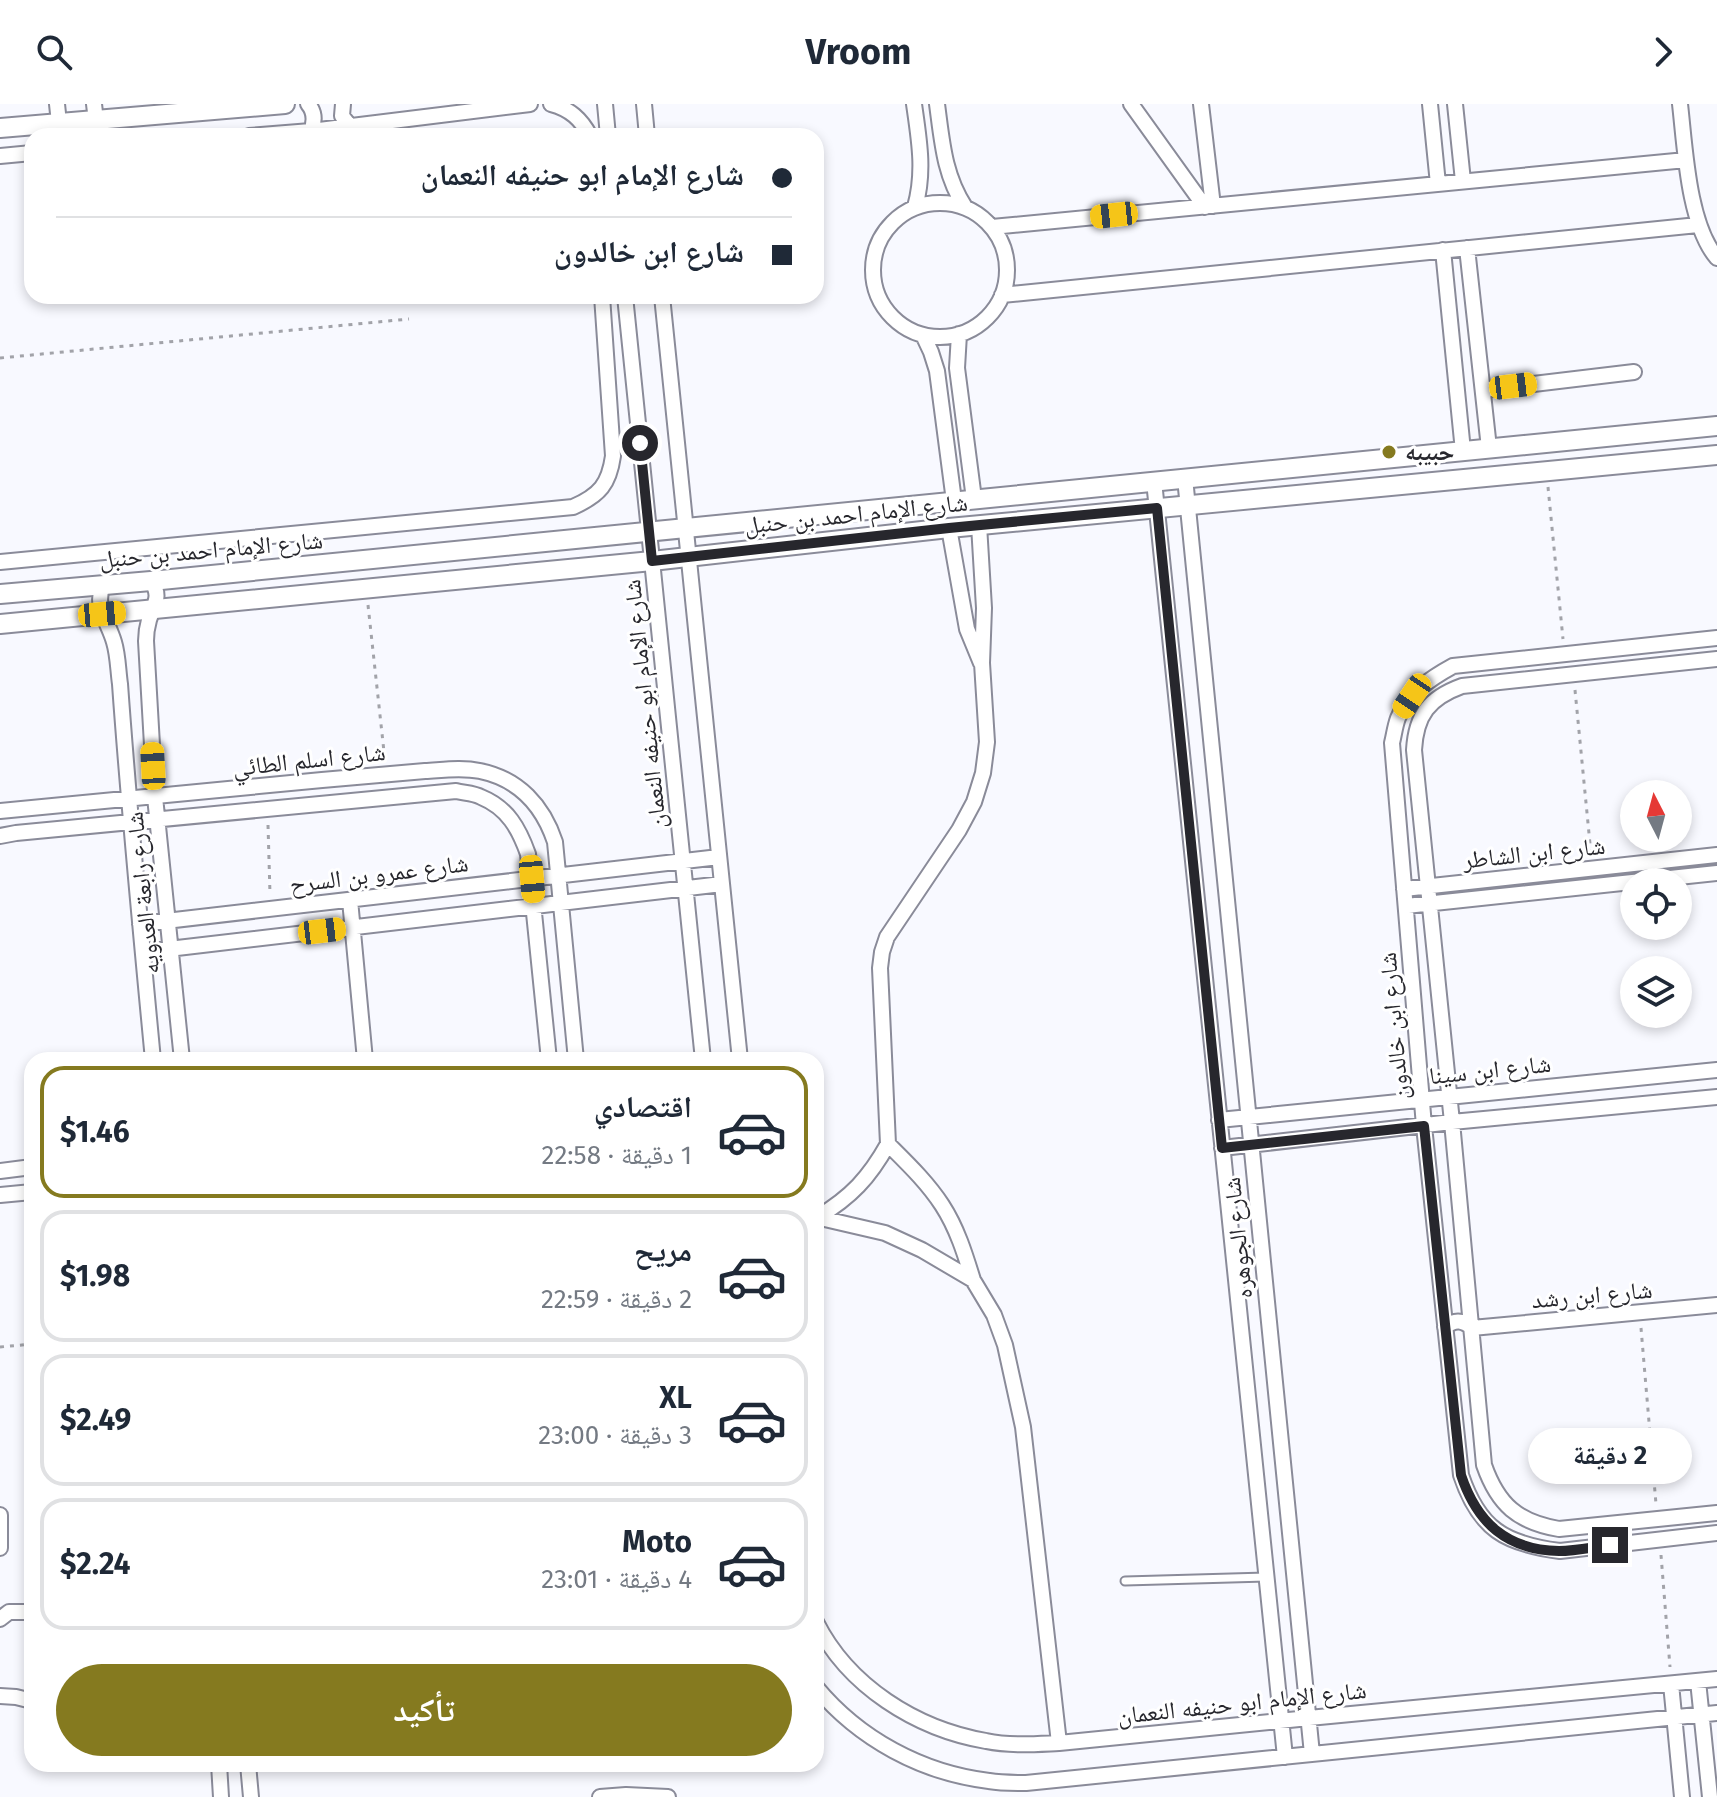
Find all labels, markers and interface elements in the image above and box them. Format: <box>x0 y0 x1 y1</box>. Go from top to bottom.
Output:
icon: search <box>32 30 76 74</box>
text: Vroom <box>806 30 912 74</box>
icon: forward <box>1641 30 1685 74</box>
text: شارع الإمام ابو حنيفه النعمان <box>421 157 744 193</box>
car <box>1089 201 1139 229</box>
text: شارع ابن خالدون <box>554 234 744 270</box>
car <box>1488 371 1538 401</box>
route start <box>622 425 658 461</box>
place label: حبيبه <box>1405 438 1454 466</box>
marker: حبيبه <box>1380 443 1398 461</box>
street label: شارع الإمام احمد بن حنبل <box>743 488 969 542</box>
street label: شارع الإمام احمد بن حنبل <box>98 526 324 576</box>
street label: شارع الإمام ابو حنيفه النعمان <box>618 578 674 830</box>
car <box>77 600 127 628</box>
car <box>1389 669 1435 723</box>
street label: شارع اسلم الطائي <box>231 738 387 787</box>
car <box>140 741 166 791</box>
north arrow <box>1620 780 1692 852</box>
map controls <box>1620 780 1692 1028</box>
street label: شارع رابعة العدويه <box>121 810 166 976</box>
street label: شارع ابن الشاطر <box>1460 832 1607 875</box>
street label: شارع عمرو بن السرح <box>288 849 470 900</box>
car <box>518 854 546 904</box>
button: locate <box>1620 868 1692 940</box>
car <box>297 916 347 946</box>
street label: شارع ابن خالدون <box>1374 951 1415 1101</box>
button: layers <box>1620 956 1692 1028</box>
street label: شارع ابن سينا <box>1428 1050 1552 1091</box>
text: اقتصادي <box>594 1089 692 1125</box>
icon: car <box>716 1096 788 1168</box>
text: $1.46 <box>60 1114 130 1150</box>
text: 1 دقيقة · 22:58 <box>542 1140 692 1171</box>
street label: شارع الجوهره <box>1218 1176 1259 1300</box>
text: مريح <box>634 1233 692 1269</box>
icon: car <box>716 1240 788 1312</box>
text: $1.98 <box>60 1258 130 1294</box>
street label: شارع ابن رشد <box>1530 1276 1654 1315</box>
text: 2 دقيقة · 22:59 <box>541 1284 692 1315</box>
text: XL <box>659 1380 692 1416</box>
icon: car <box>716 1384 788 1456</box>
text: $2.49 <box>60 1402 131 1438</box>
text: 3 دقيقة · 23:00 <box>538 1420 692 1451</box>
callout: 2 دقيقة <box>1528 1429 1692 1485</box>
text: 2 دقيقة <box>1573 1440 1647 1471</box>
text: Moto <box>622 1524 692 1560</box>
route end <box>1592 1527 1628 1563</box>
icon: car <box>716 1528 788 1600</box>
text: $2.24 <box>60 1546 130 1582</box>
text: 4 دقيقة · 23:01 <box>541 1564 692 1595</box>
button: تأكيد <box>56 1664 792 1756</box>
street label: شارع الإمام ابو حنيفه النعمان <box>1116 1676 1368 1732</box>

